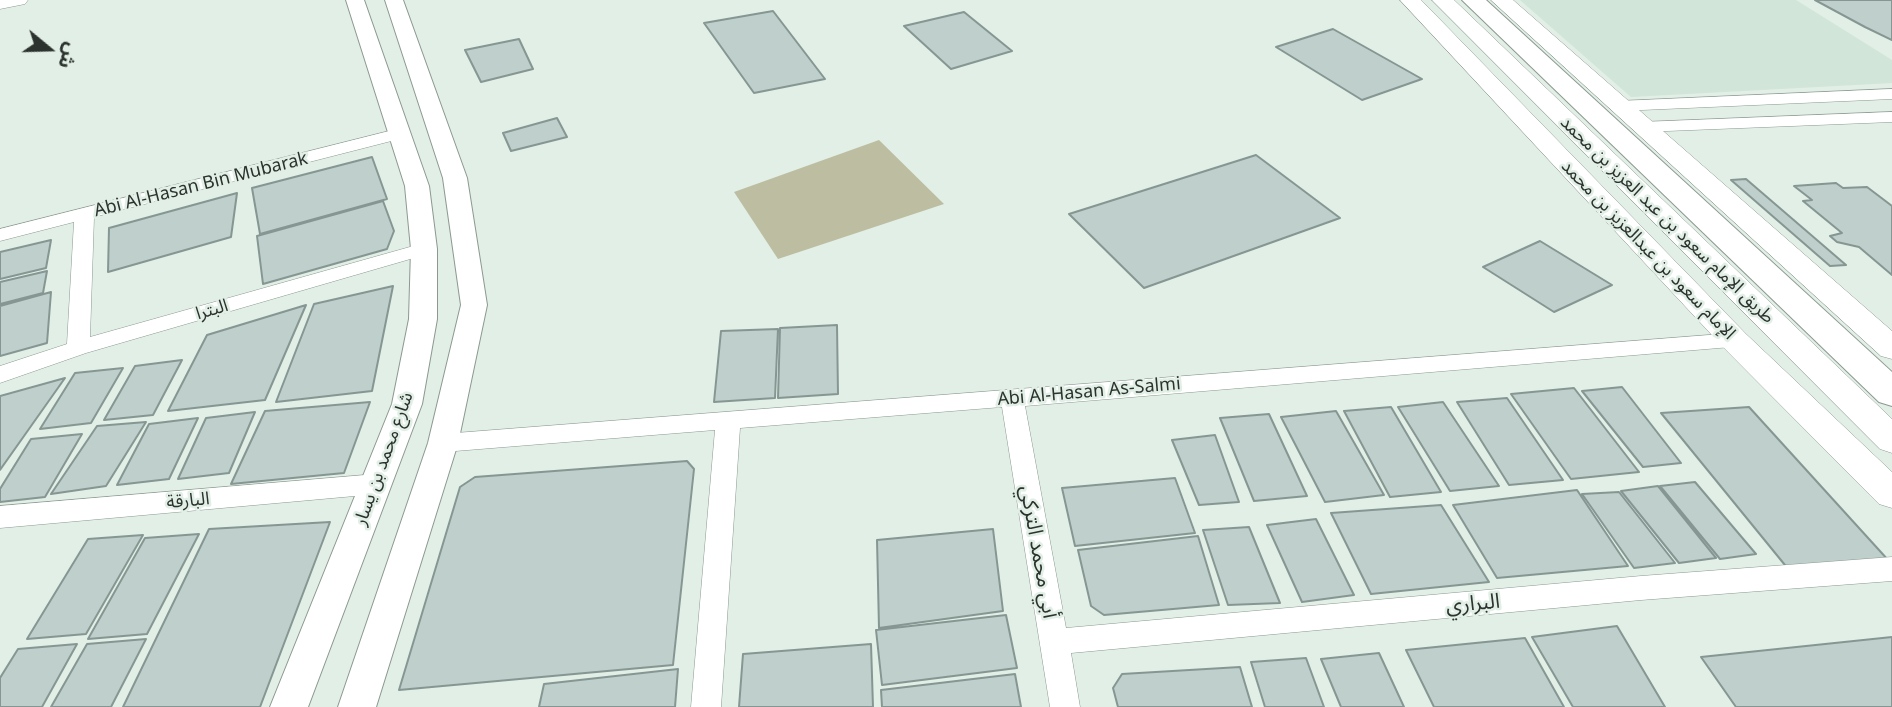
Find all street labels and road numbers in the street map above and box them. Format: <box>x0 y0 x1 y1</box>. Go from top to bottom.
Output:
street label: طريق الإمام سعود بن عبد العزيز بن محمد <box>1555 112 1779 328</box>
street label: Abi Al-Hasan Bin Mubarak <box>92 148 310 222</box>
street label: الإمام سعود بن عبدالعزيز بن محمد <box>1556 156 1740 344</box>
street label: البترا <box>193 295 231 325</box>
street label: Abi Al-Hasan As-Salmi <box>997 373 1181 411</box>
street label: شارع محمد بن يسار <box>350 389 418 529</box>
street label: أبي محمد التركي <box>1014 484 1062 620</box>
street label: البارقة <box>166 488 210 514</box>
street label: البراري <box>1445 589 1501 619</box>

